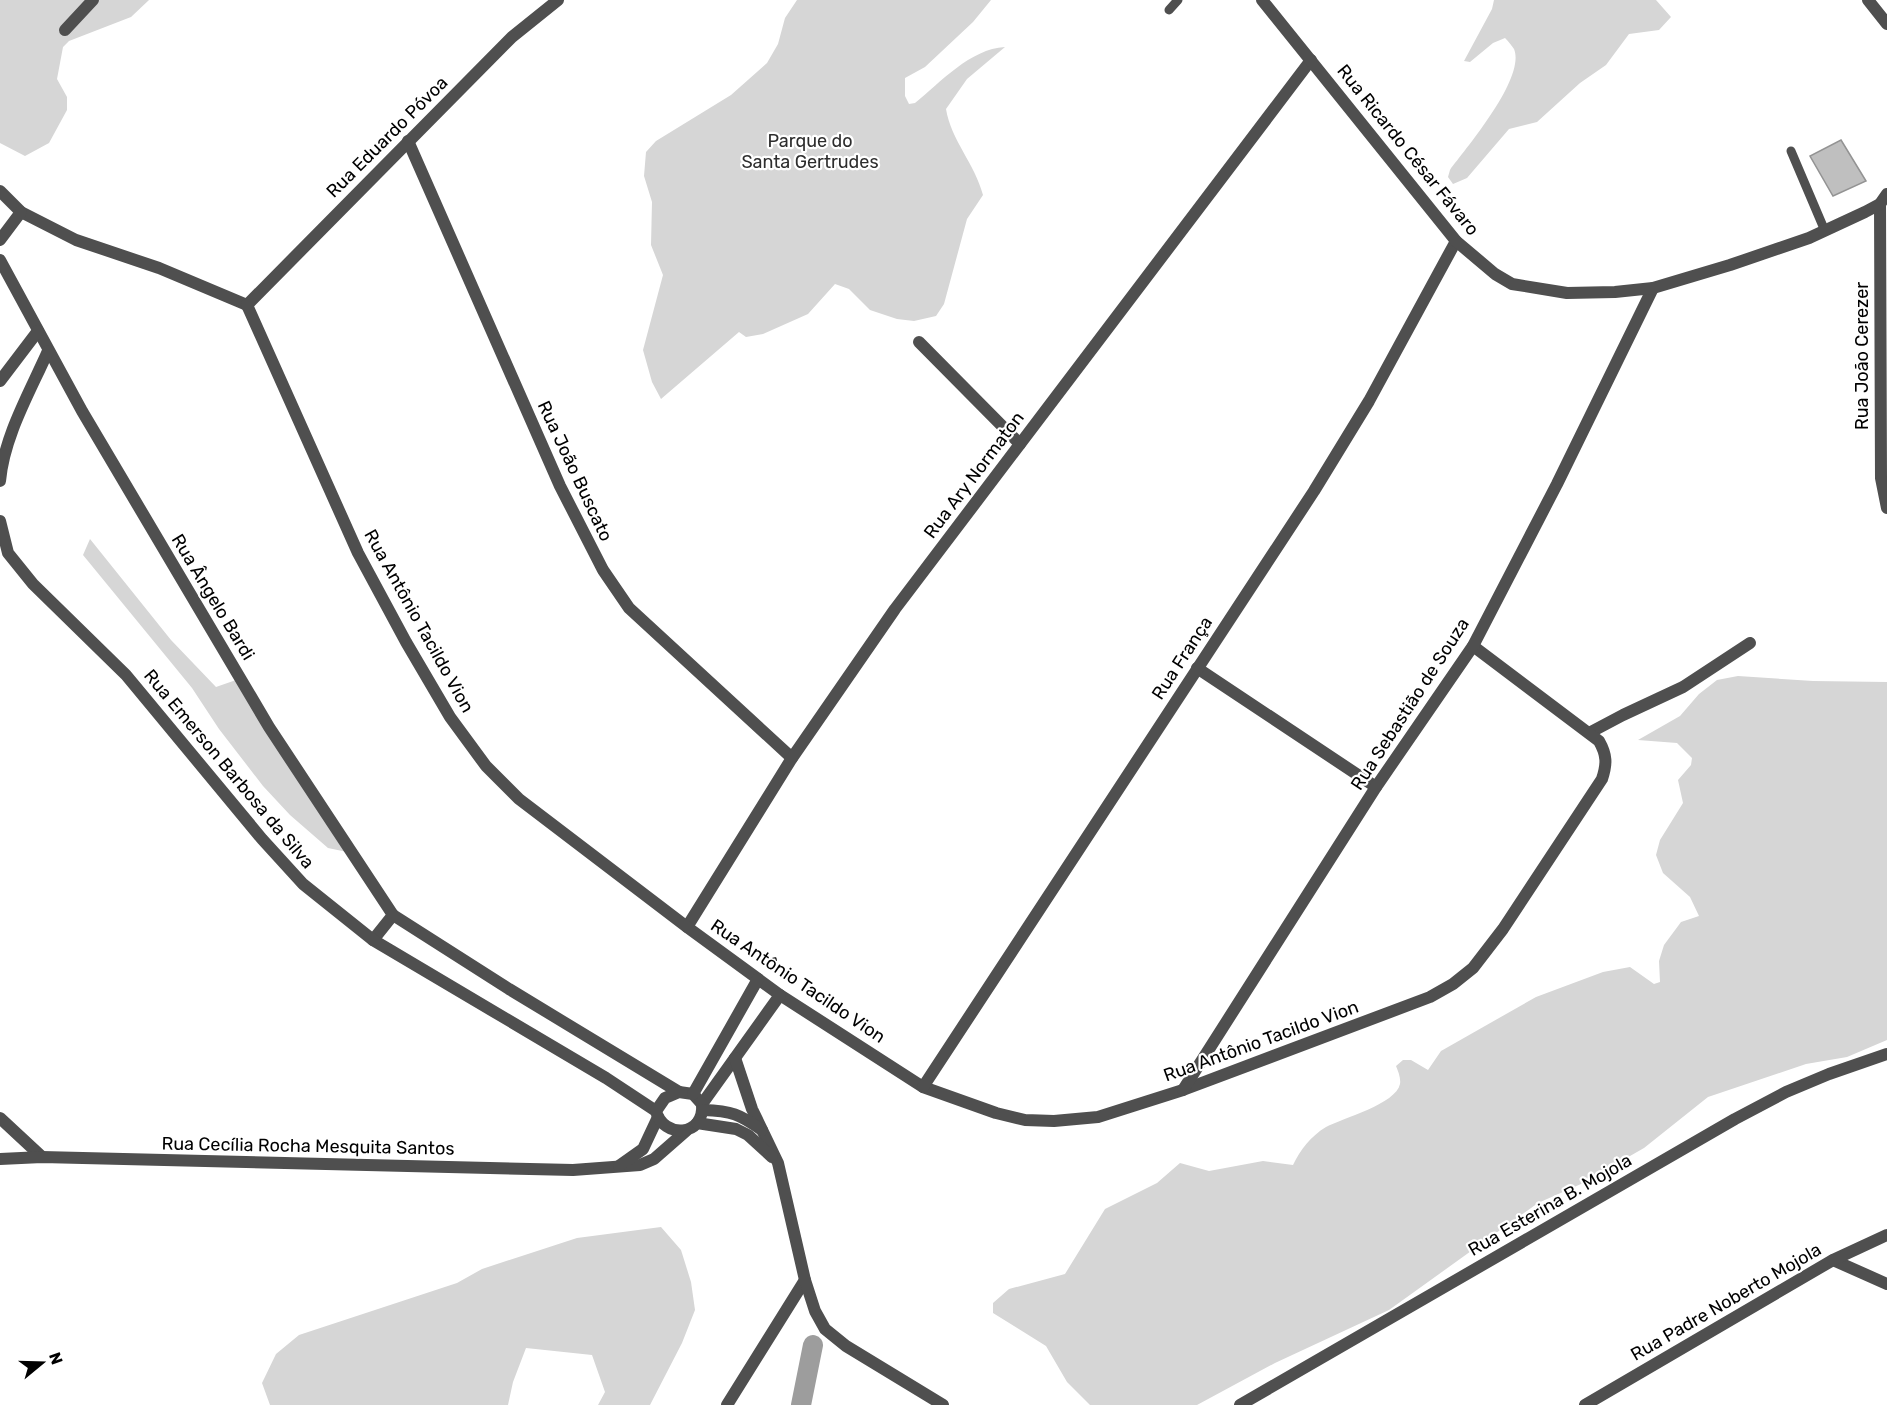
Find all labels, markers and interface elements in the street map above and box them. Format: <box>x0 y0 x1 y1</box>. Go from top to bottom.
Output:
street label: Rua Ricardo César Fávaro <box>1332 60 1484 240</box>
street label: Rua Eduardo Póvoa <box>322 72 452 202</box>
park label: Parque do Santa Gertrudes <box>741 130 879 173</box>
street label: Rua João Cerezer <box>1851 282 1873 430</box>
street label: Rua João Buscato <box>533 397 617 545</box>
street label: Rua Ary Normaton <box>919 407 1029 543</box>
street label: Rua Antônio Tacildo Vion <box>359 526 479 716</box>
street label: Rua Ângelo Bardi <box>167 530 259 664</box>
street label: Rua França <box>1147 612 1217 704</box>
street label: Rua Sebastião de Souza <box>1346 614 1474 794</box>
street label: Rua Emerson Barbosa da Silva <box>139 665 319 873</box>
street label: Rua Antônio Tacildo Vion <box>706 914 890 1048</box>
street label: Rua Antônio Tacildo Vion <box>1160 995 1362 1087</box>
street label: Rua Cecília Rocha Mesquita Santos <box>161 1132 455 1160</box>
street label: Rua Esterina B. Mojola <box>1464 1149 1636 1261</box>
street label: Rua Padre Noberto Mojola <box>1627 1238 1825 1366</box>
north arrow <box>12 1333 72 1393</box>
text: N <box>45 1350 67 1367</box>

